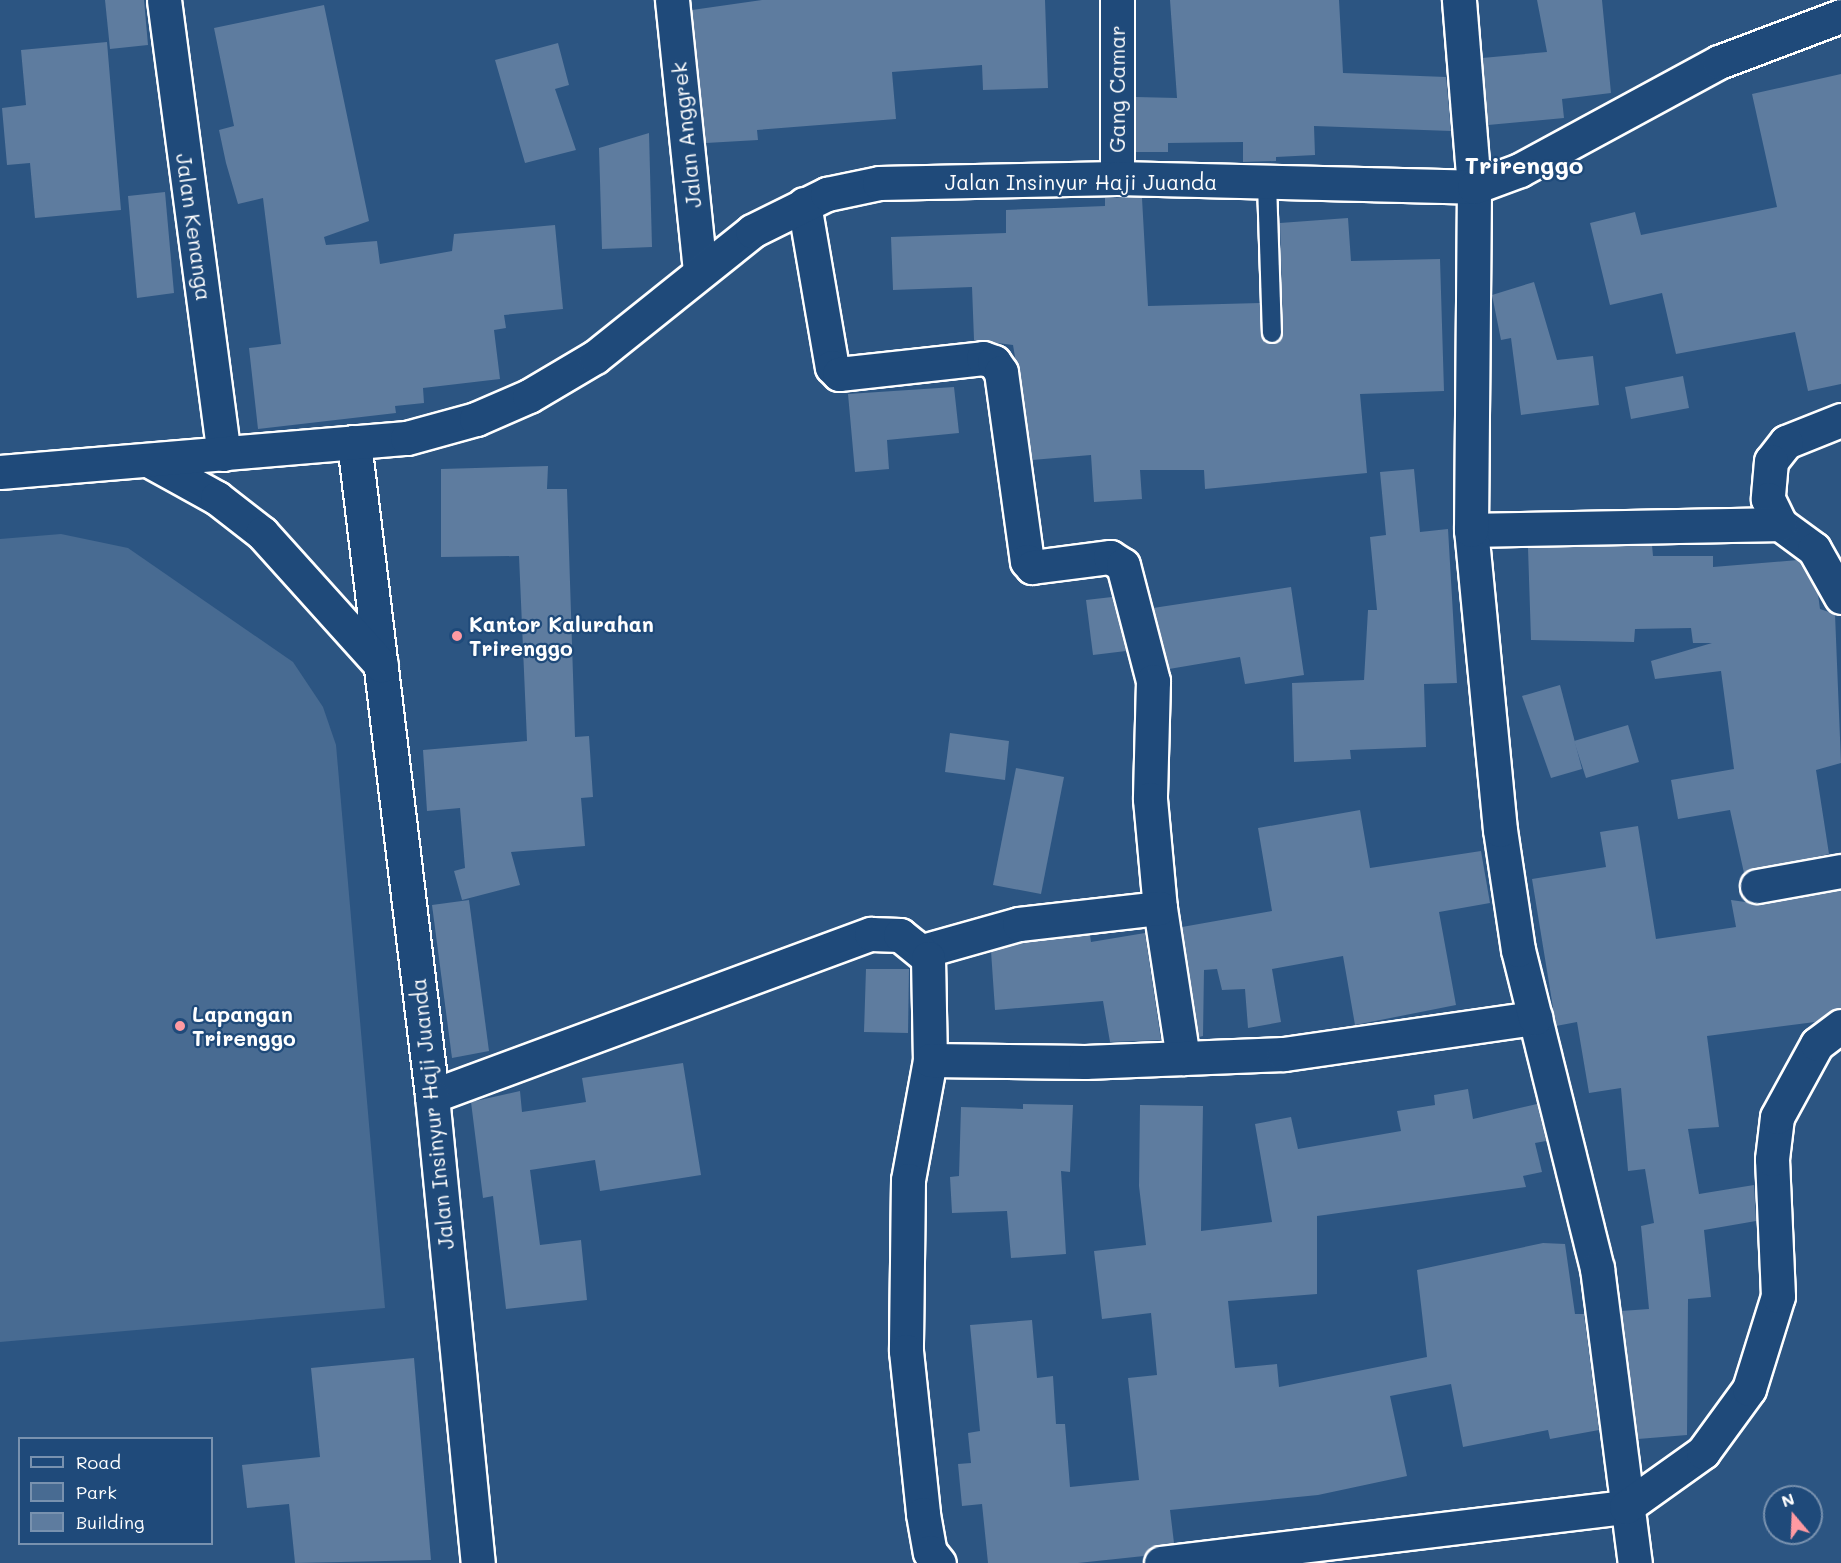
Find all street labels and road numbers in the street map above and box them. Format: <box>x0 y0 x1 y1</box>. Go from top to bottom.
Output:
street label: Gang Camar <box>1104 25 1130 153</box>
street label: Jalan Anggrek <box>666 61 706 209</box>
street label: Jalan Kenanga <box>171 152 217 302</box>
street label: Jalan Insinyur Haji Juanda <box>945 169 1217 195</box>
street label: Jalan Insinyur Haji Juanda <box>405 977 459 1251</box>

